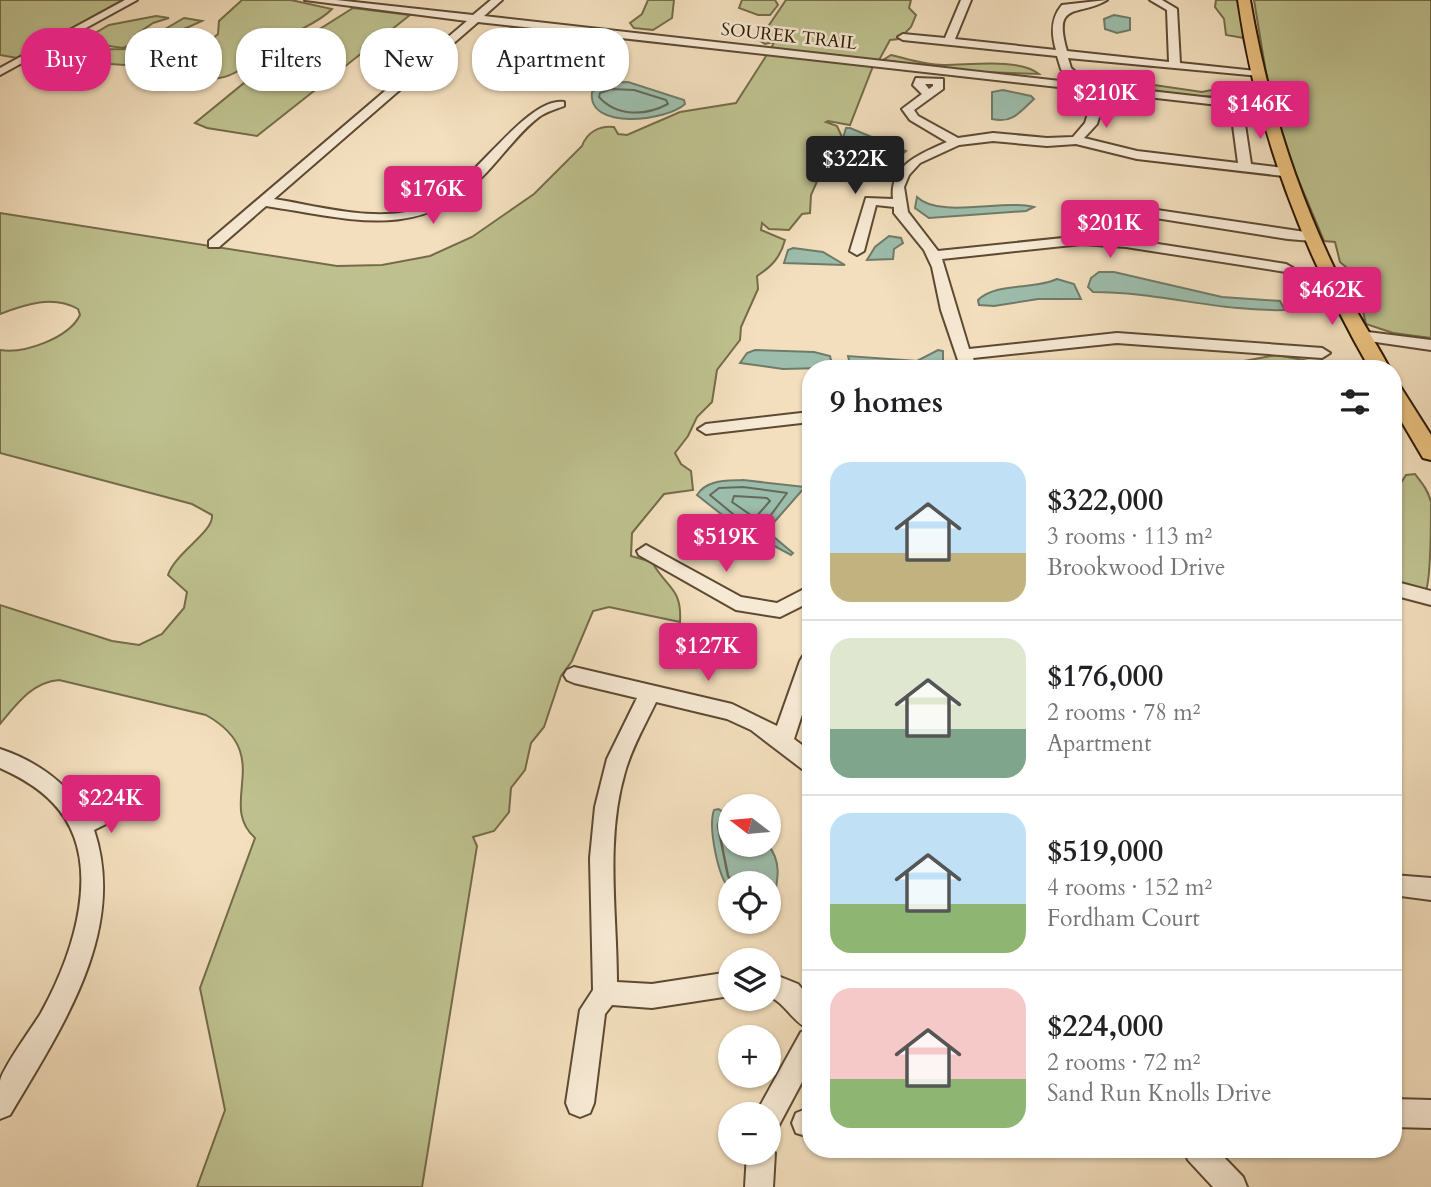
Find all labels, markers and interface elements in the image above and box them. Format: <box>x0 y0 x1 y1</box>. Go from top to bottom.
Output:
street label: SOUREK TRAIL <box>720 17 858 56</box>
chip: Buy <box>21 28 111 91</box>
chip: Rent <box>125 28 222 91</box>
chip: Filters <box>236 28 346 91</box>
chip: New <box>360 28 458 91</box>
chip: Apartment <box>472 28 629 91</box>
pin: $210K <box>1057 71 1155 130</box>
text: $210K <box>1073 77 1139 108</box>
pin: $146K <box>1211 82 1309 141</box>
text: $146K <box>1227 88 1293 119</box>
pin: $322K <box>806 136 904 196</box>
text: $322K <box>822 143 888 174</box>
pin: $176K <box>384 166 482 226</box>
text: $176K <box>400 173 466 204</box>
pin: $201K <box>1061 201 1159 260</box>
text: $201K <box>1077 207 1143 238</box>
pin: $462K <box>1283 268 1381 327</box>
text: $462K <box>1299 274 1365 305</box>
text: 9 homes <box>830 382 943 423</box>
icon: filters <box>1336 383 1374 421</box>
text: $322,000 <box>1047 480 1163 521</box>
icon: home <box>886 490 970 574</box>
pin: $519K <box>677 514 775 574</box>
text: $519K <box>693 521 759 552</box>
text: 3 rooms · 113 m² <box>1047 521 1212 552</box>
text: Brookwood Drive <box>1047 552 1226 583</box>
pin: $127K <box>659 624 757 683</box>
text: $127K <box>675 630 741 661</box>
text: $176,000 <box>1047 656 1163 697</box>
icon: home <box>886 666 970 750</box>
text: 2 rooms · 78 m² <box>1047 697 1200 728</box>
text: Apartment <box>1047 728 1151 759</box>
pin: $224K <box>62 776 160 835</box>
text: $224K <box>78 782 144 813</box>
north arrow <box>718 794 780 858</box>
map controls <box>718 794 781 1165</box>
text: $519,000 <box>1047 831 1163 872</box>
icon: home <box>886 841 970 925</box>
button: locate <box>718 871 781 934</box>
text: 4 rooms · 152 m² <box>1047 872 1212 903</box>
text: Fordham Court <box>1047 903 1200 934</box>
button: layers <box>718 948 781 1011</box>
text: $224,000 <box>1047 1006 1163 1047</box>
icon: home <box>886 1016 970 1100</box>
button: + <box>718 1025 781 1088</box>
text: 2 rooms · 72 m² <box>1047 1047 1200 1078</box>
text: Sand Run Knolls Drive <box>1047 1078 1272 1109</box>
button: − <box>718 1102 781 1165</box>

